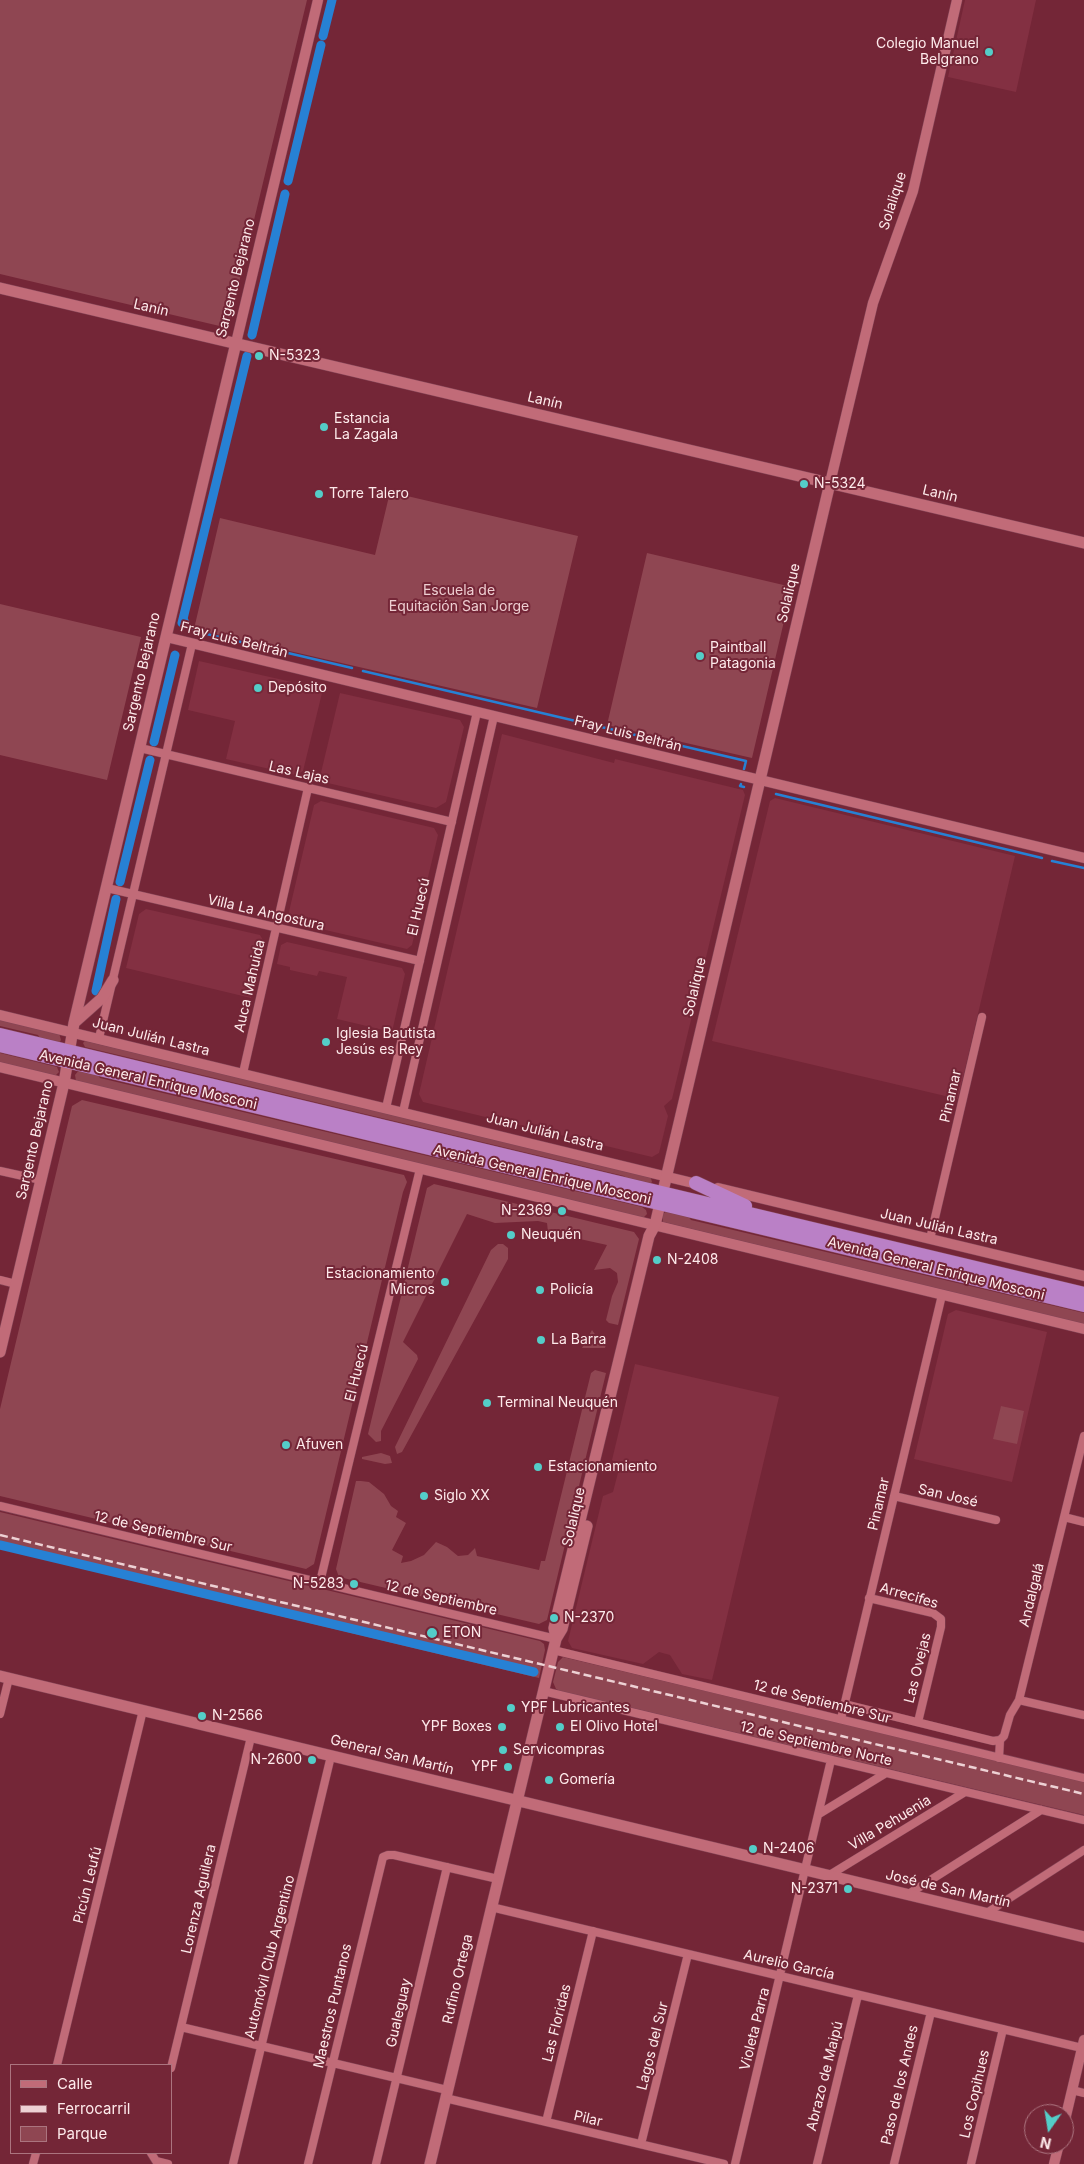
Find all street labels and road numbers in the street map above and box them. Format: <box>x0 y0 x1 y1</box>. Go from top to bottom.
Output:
street label: Solalique <box>876 170 910 232</box>
street label: Sargento Bejarano <box>213 217 259 339</box>
street label: Lanín <box>132 296 170 320</box>
street label: Lanín <box>526 389 564 413</box>
street label: Lanín <box>921 482 959 506</box>
street label: Solalique <box>774 562 804 624</box>
street label: Sargento Bejarano <box>120 611 164 733</box>
street label: Fray Luis Beltrán <box>178 618 290 662</box>
street label: Fray Luis Beltrán <box>572 712 684 756</box>
street label: Las Lajas <box>267 758 331 788</box>
street label: El Huecú <box>404 876 434 938</box>
street label: Villa La Angostura <box>206 891 326 935</box>
street label: Auca Mahuida <box>231 938 269 1034</box>
street label: Solalique <box>680 956 710 1018</box>
street label: Juan Julián Lastra <box>91 1014 211 1060</box>
street label: Avenida General Enrique Mosconi <box>37 1047 259 1113</box>
street label: Pinamar <box>937 1068 965 1124</box>
street label: Sargento Bejarano <box>13 1079 57 1201</box>
street label: Juan Julián Lastra <box>485 1109 605 1155</box>
street label: Avenida General Enrique Mosconi <box>431 1142 653 1208</box>
street label: Juan Julián Lastra <box>878 1205 1000 1249</box>
street label: Avenida General Enrique Mosconi <box>826 1234 1046 1304</box>
street label: El Huecú <box>342 1342 372 1404</box>
street label: Pinamar <box>865 1476 893 1532</box>
street label: San José <box>916 1481 980 1511</box>
street label: Solalique <box>559 1486 589 1548</box>
street label: 12 de Septiembre Sur <box>92 1508 234 1556</box>
street label: Andalgalá <box>1016 1561 1048 1629</box>
street label: 12 de Septiembre <box>383 1577 499 1619</box>
street label: Arrecifes <box>878 1580 940 1612</box>
street label: Las Ovejas <box>901 1631 935 1705</box>
street label: 12 de Septiembre Sur <box>751 1677 893 1727</box>
street label: 12 de Septiembre Norte <box>738 1718 894 1770</box>
street label: General San Martín <box>328 1732 456 1778</box>
street label: Villa Pehuenia <box>846 1792 934 1854</box>
street label: Lorenza Aguilera <box>178 1843 220 1955</box>
street label: Picún Leufú <box>70 1845 106 1925</box>
street label: José de San Martín <box>884 1866 1012 1912</box>
street label: Automóvil Club Argentino <box>241 1873 299 2041</box>
street label: Rufino Ortega <box>440 1932 476 2026</box>
street label: Maestros Puntanos <box>310 1942 356 2070</box>
street label: Aurelio García <box>742 1946 836 1984</box>
street label: Gualeguay <box>383 1977 415 2049</box>
street label: Las Floridas <box>539 1982 575 2064</box>
street label: Violeta Parra <box>737 1986 773 2072</box>
street label: Lagos del Sur <box>634 2000 672 2092</box>
street label: Abrazo de Maipú <box>803 2019 847 2133</box>
street label: Paso de los Andes <box>878 2023 922 2147</box>
street label: Los Copihues <box>957 2048 993 2140</box>
street label: Pilar <box>572 2108 604 2130</box>

